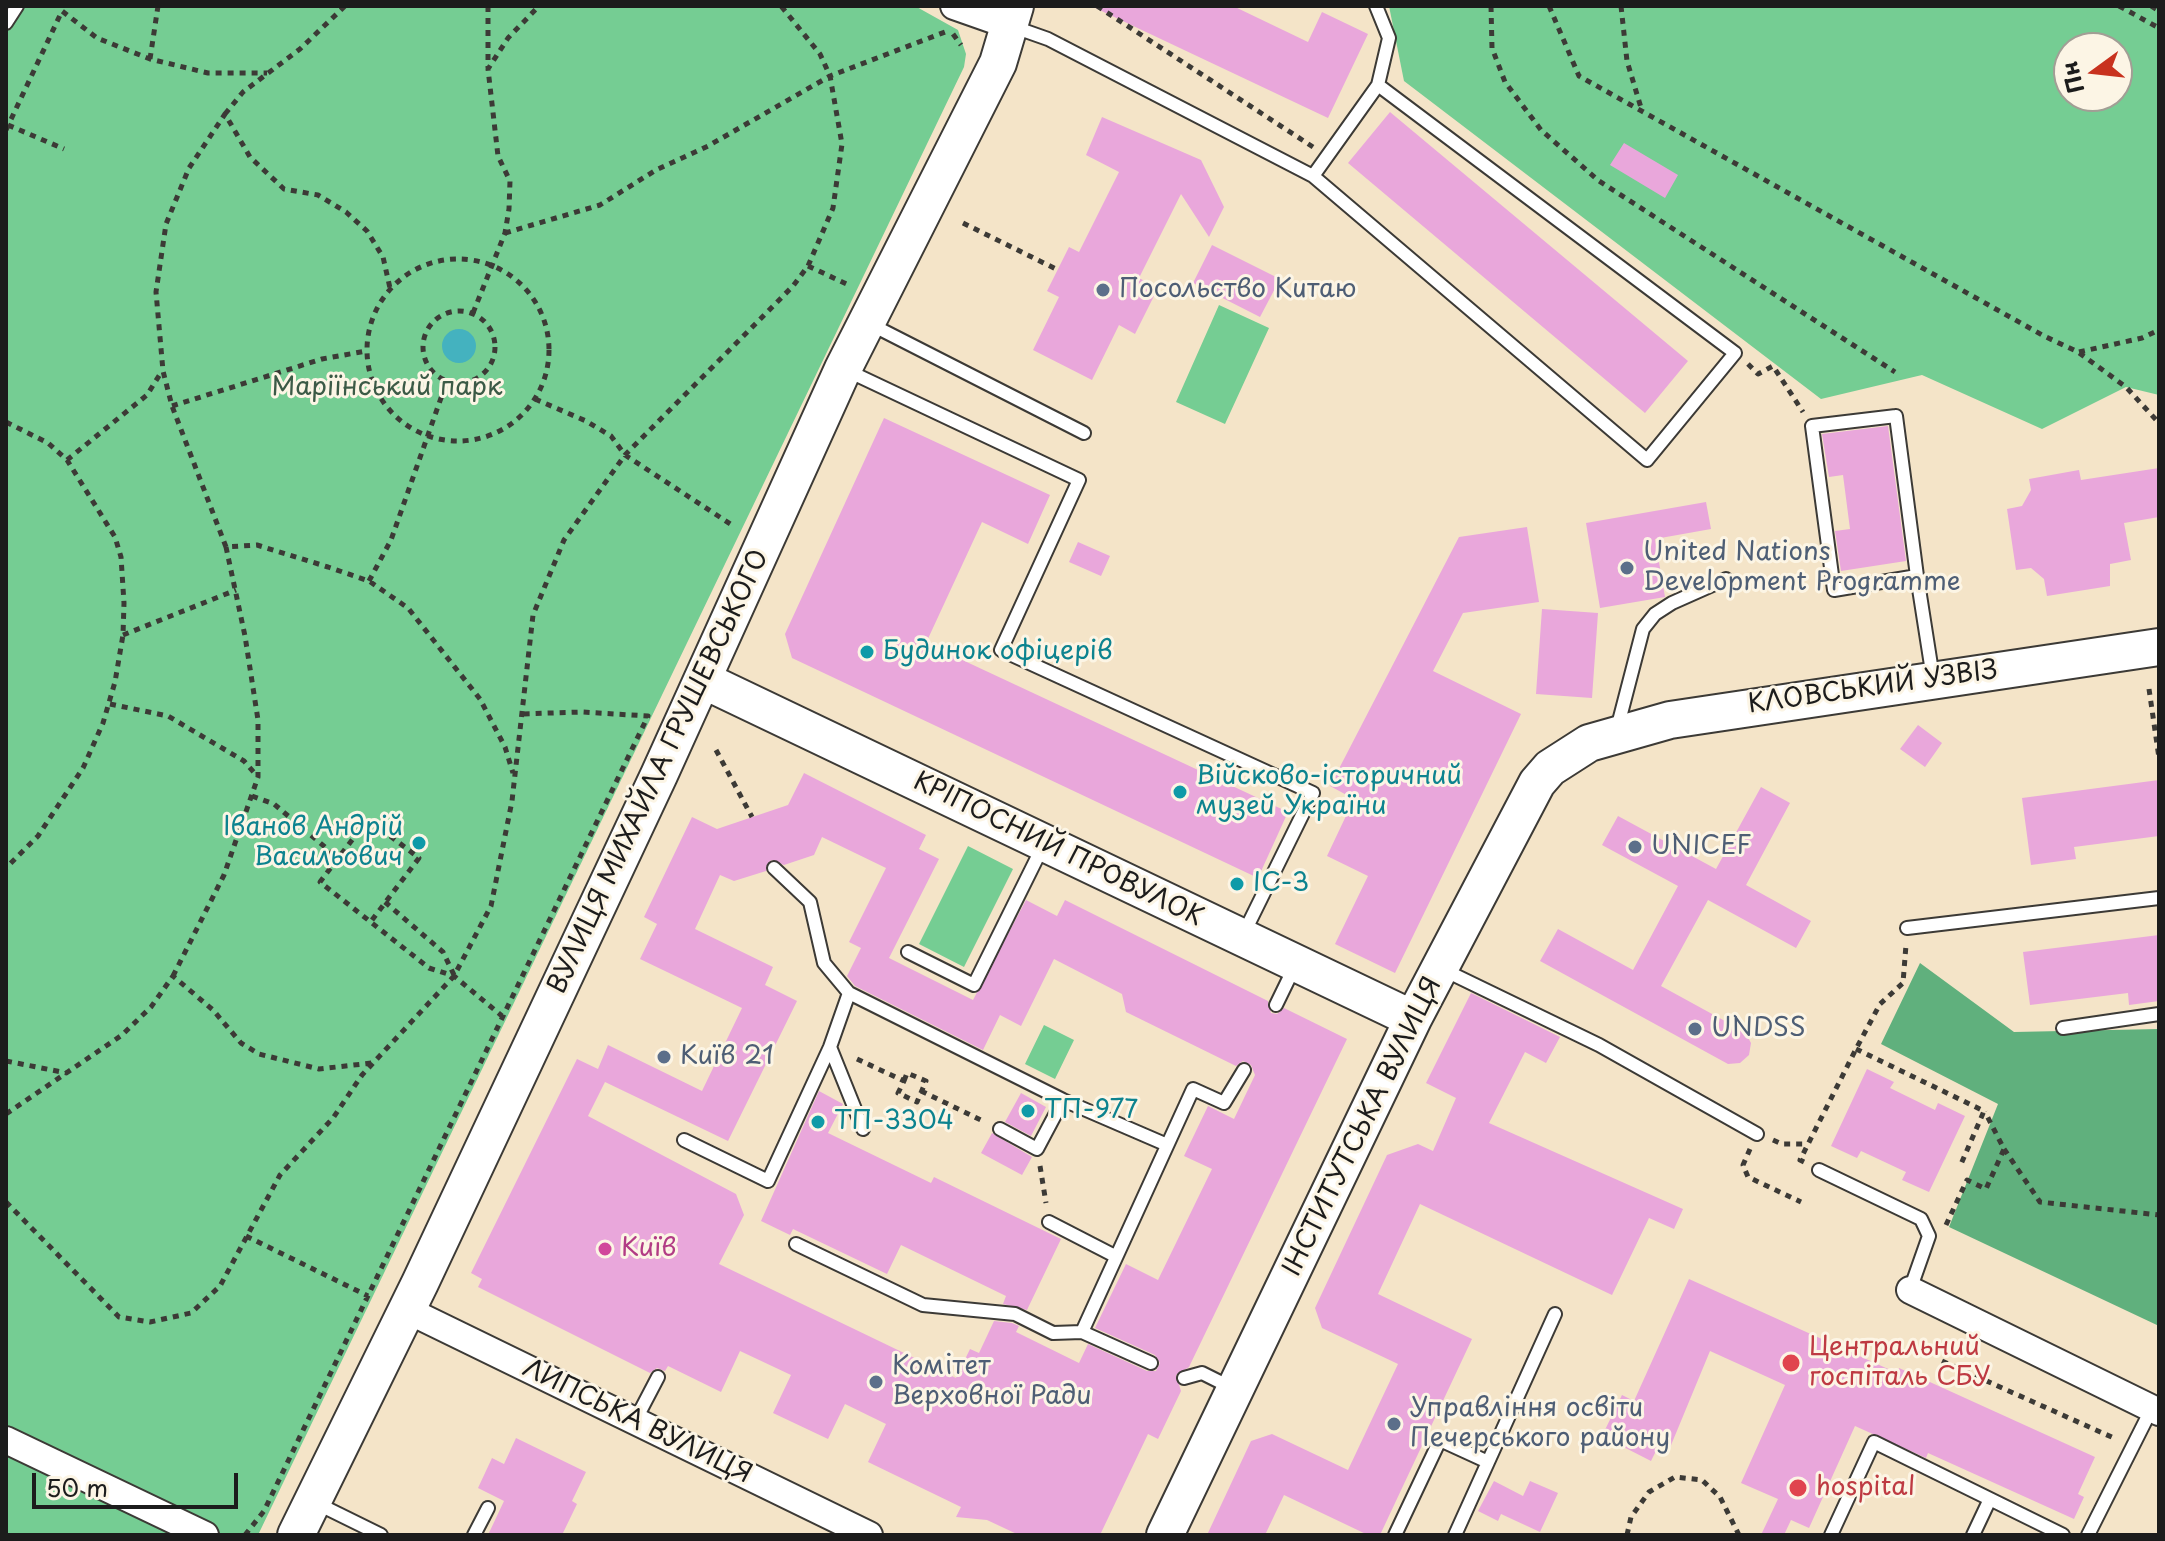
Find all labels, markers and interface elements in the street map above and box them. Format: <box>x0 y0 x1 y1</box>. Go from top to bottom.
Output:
north arrow <box>2053 32 2133 112</box>
text: Пн <box>2051 58 2091 98</box>
place label: Посольство Китаю <box>1119 274 1356 306</box>
marker: Посольство Китаю <box>1094 281 1112 299</box>
park label: Маріїнський парк <box>272 372 502 404</box>
place label: United Nations Development Programme <box>1643 537 1961 598</box>
street label: ВУЛИЦЯ МИХАЙЛА ГРУШЕВСЬКОГО <box>542 545 776 999</box>
marker: United Nations Development Programme <box>1618 559 1636 577</box>
place label: Будинок офіцерів <box>883 636 1113 668</box>
marker: Будинок офіцерів <box>858 643 876 661</box>
street label: КЛОВСЬКИЙ УЗВІЗ <box>1746 655 2000 721</box>
place label: Війсково-історичний музей України <box>1196 761 1462 822</box>
street label: КРІПОСНИЙ ПРОВУЛОК <box>908 766 1208 934</box>
marker: Війсково-історичний музей України <box>1171 783 1189 801</box>
place label: Іванов Андрій Васильович <box>223 812 403 874</box>
place label: UNICEF <box>1651 831 1751 863</box>
marker: Іванов Андрій Васильович <box>410 834 428 852</box>
marker: UNICEF <box>1626 838 1644 856</box>
place label: ІС-3 <box>1253 868 1309 900</box>
marker: ІС-3 <box>1228 875 1246 893</box>
street label: ІНСТИТУТСЬКА ВУЛИЦЯ <box>1277 973 1449 1281</box>
place label: UNDSS <box>1711 1013 1806 1045</box>
marker: UNDSS <box>1686 1020 1704 1038</box>
place label: Київ 21 <box>680 1041 774 1073</box>
marker: Київ 21 <box>655 1048 673 1066</box>
place label: ТП-977 <box>1044 1095 1138 1127</box>
marker: ТП-977 <box>1019 1102 1037 1120</box>
place label: ТП-3304 <box>834 1106 954 1138</box>
marker: ТП-3304 <box>809 1113 827 1131</box>
place label: Київ <box>621 1233 676 1265</box>
marker: Київ <box>596 1240 614 1258</box>
place label: Центральний госпіталь СБУ <box>1809 1332 1990 1394</box>
place label: Комітет Верховної Ради <box>892 1351 1092 1412</box>
marker: Центральний госпіталь СБУ <box>1780 1352 1802 1374</box>
street label: ЛИПСЬКА ВУЛИЦЯ <box>518 1353 756 1491</box>
marker: Комітет Верховної Ради <box>867 1373 885 1391</box>
place label: Управління освіти Печерського району <box>1410 1393 1670 1454</box>
marker: Управління освіти Печерського району <box>1385 1415 1403 1433</box>
scale bar <box>36 1457 242 1507</box>
text: 50 m <box>46 1469 108 1505</box>
place label: hospital <box>1816 1472 1915 1504</box>
marker: hospital <box>1787 1477 1809 1499</box>

